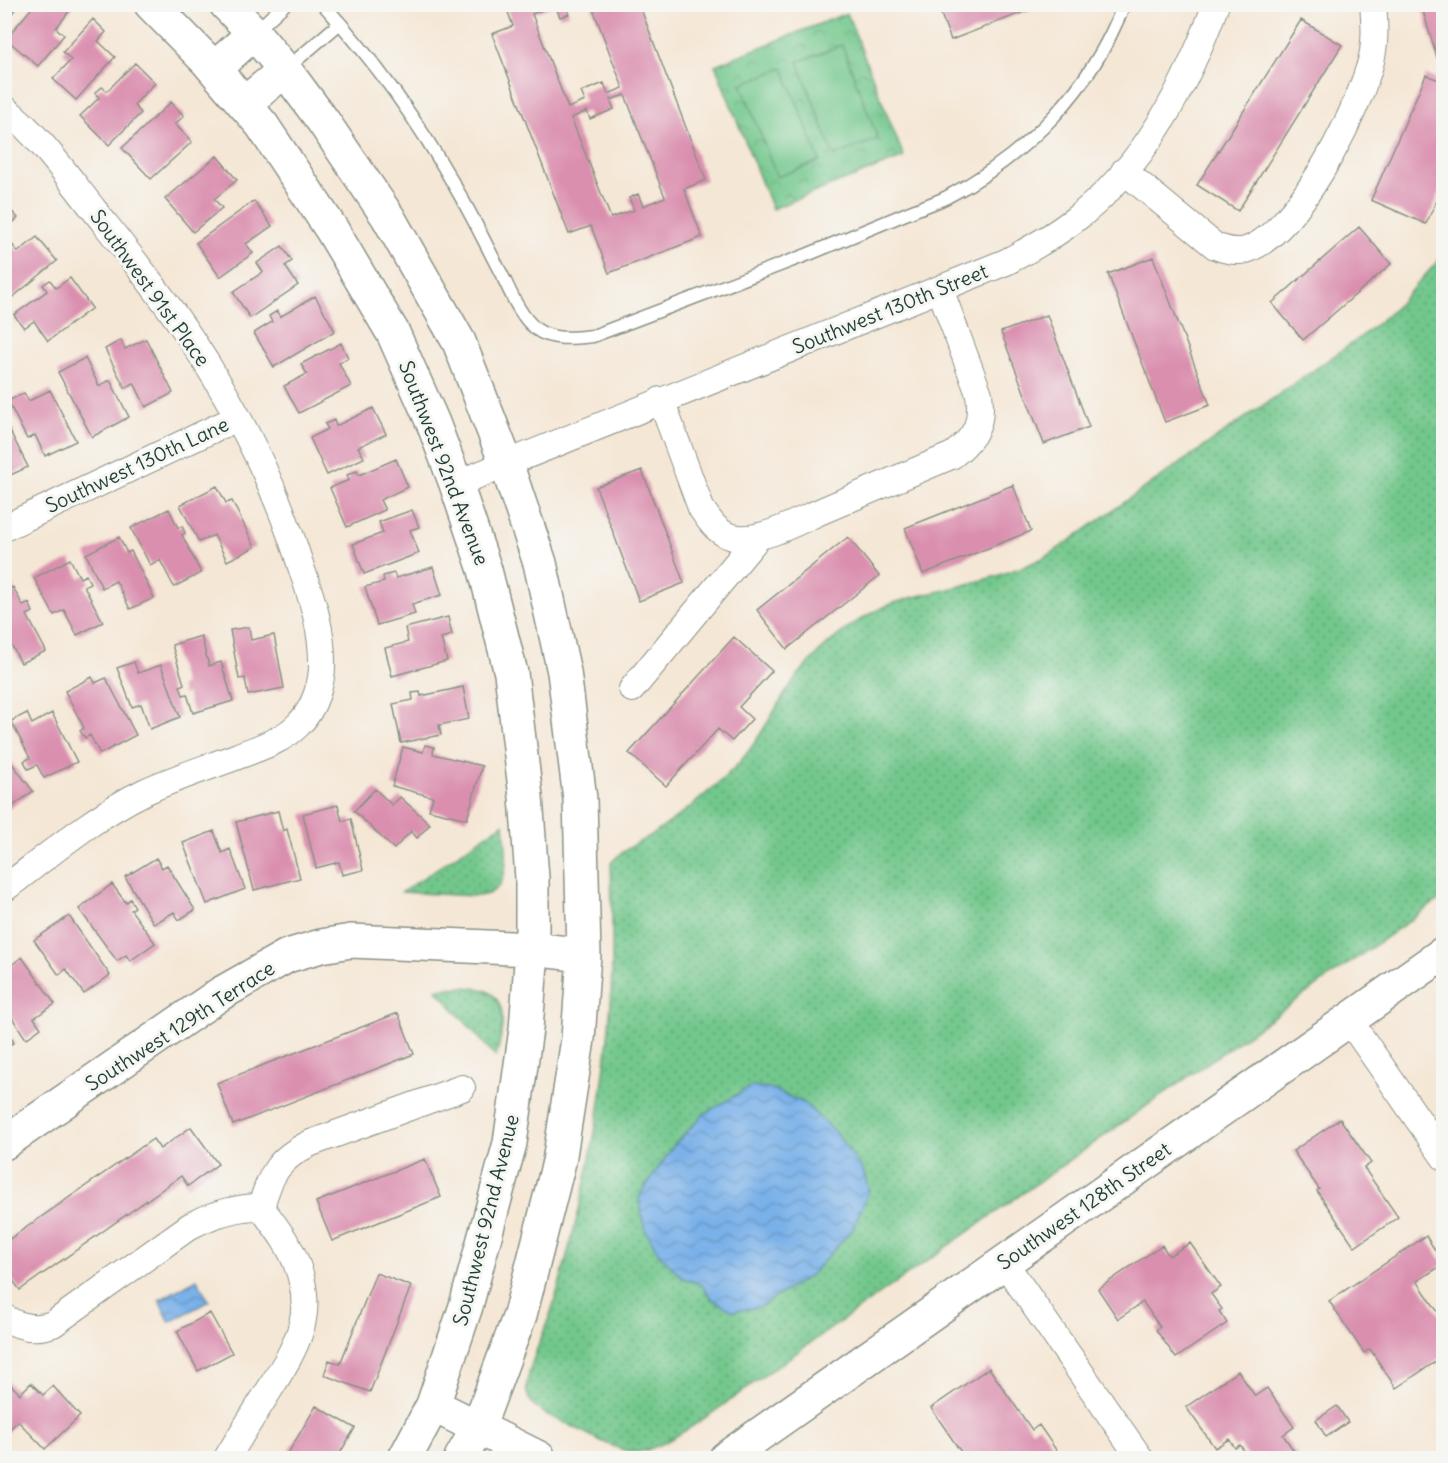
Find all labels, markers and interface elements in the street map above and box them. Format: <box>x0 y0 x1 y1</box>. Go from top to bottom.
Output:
street label: Southwest 91st Place <box>85 204 216 371</box>
street label: Southwest 130th Street <box>789 258 991 359</box>
street label: Southwest 92nd Avenue <box>394 357 495 569</box>
street label: Southwest 130th Lane <box>41 411 232 518</box>
street label: Southwest 129th Terrace <box>80 955 279 1096</box>
street label: Southwest 92nd Avenue <box>447 1112 524 1328</box>
street label: Southwest 128th Street <box>992 1136 1176 1275</box>

